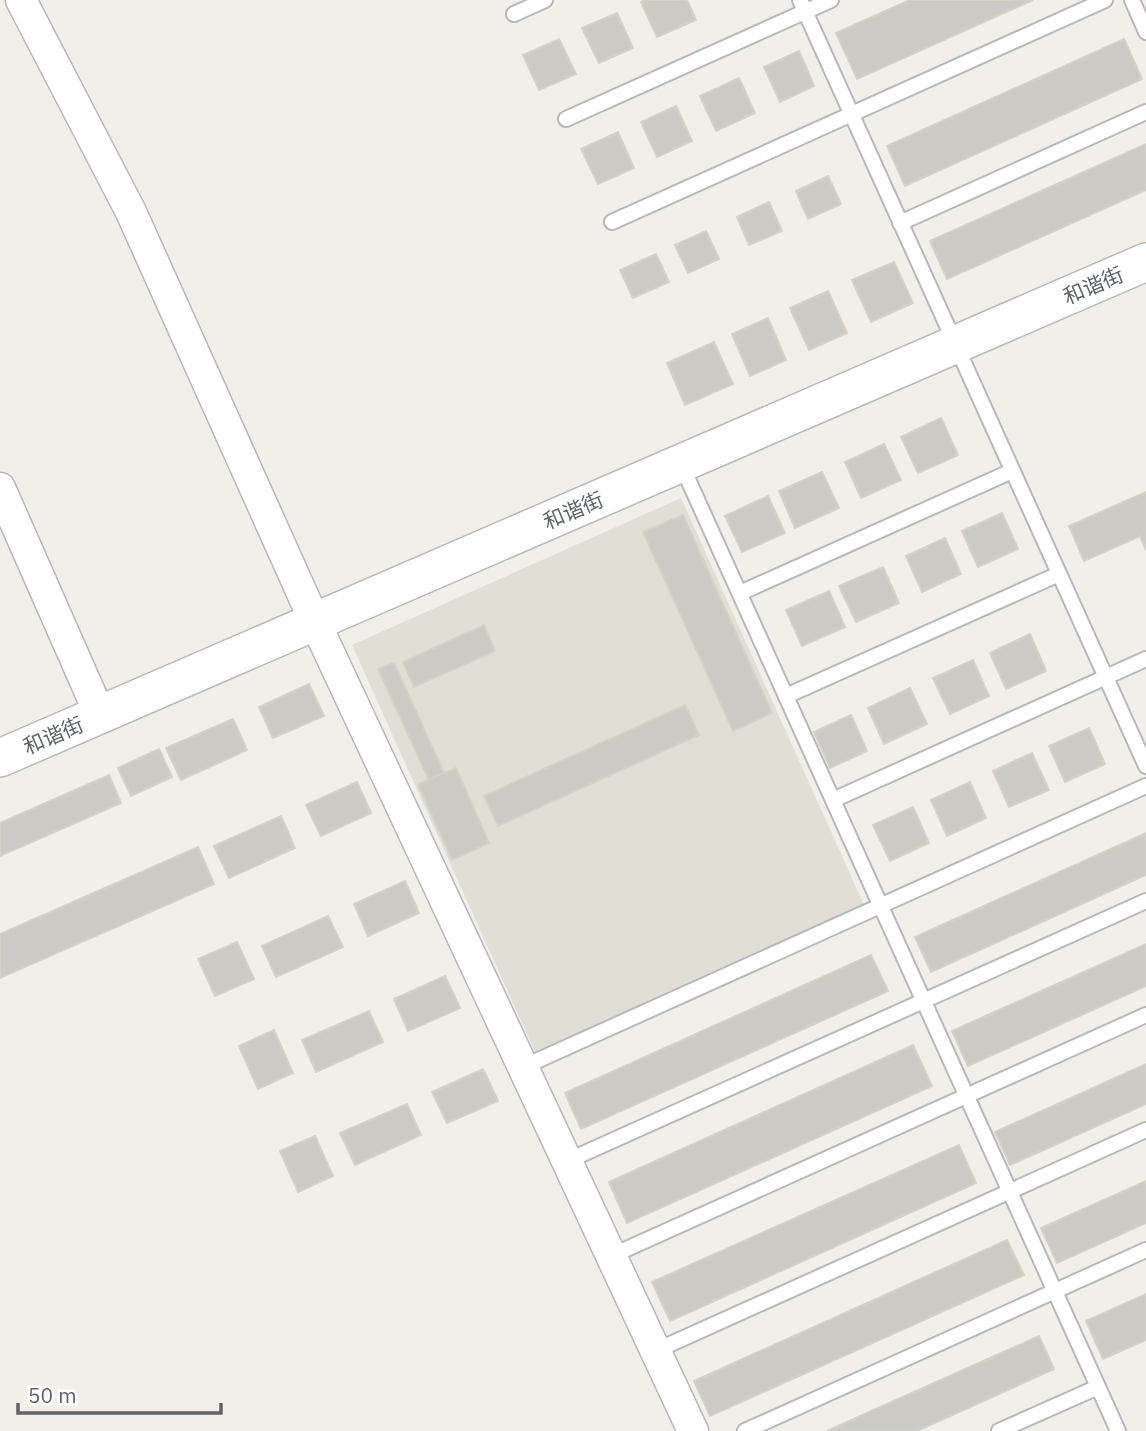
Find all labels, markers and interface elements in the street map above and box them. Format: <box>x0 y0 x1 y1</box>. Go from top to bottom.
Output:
street label: 和谐街 <box>1059 260 1127 310</box>
street label: 和谐街 <box>539 485 607 535</box>
street label: 和谐街 <box>19 710 87 760</box>
scale bar <box>18 1372 220 1416</box>
text: 50 m <box>28 1381 77 1409</box>

